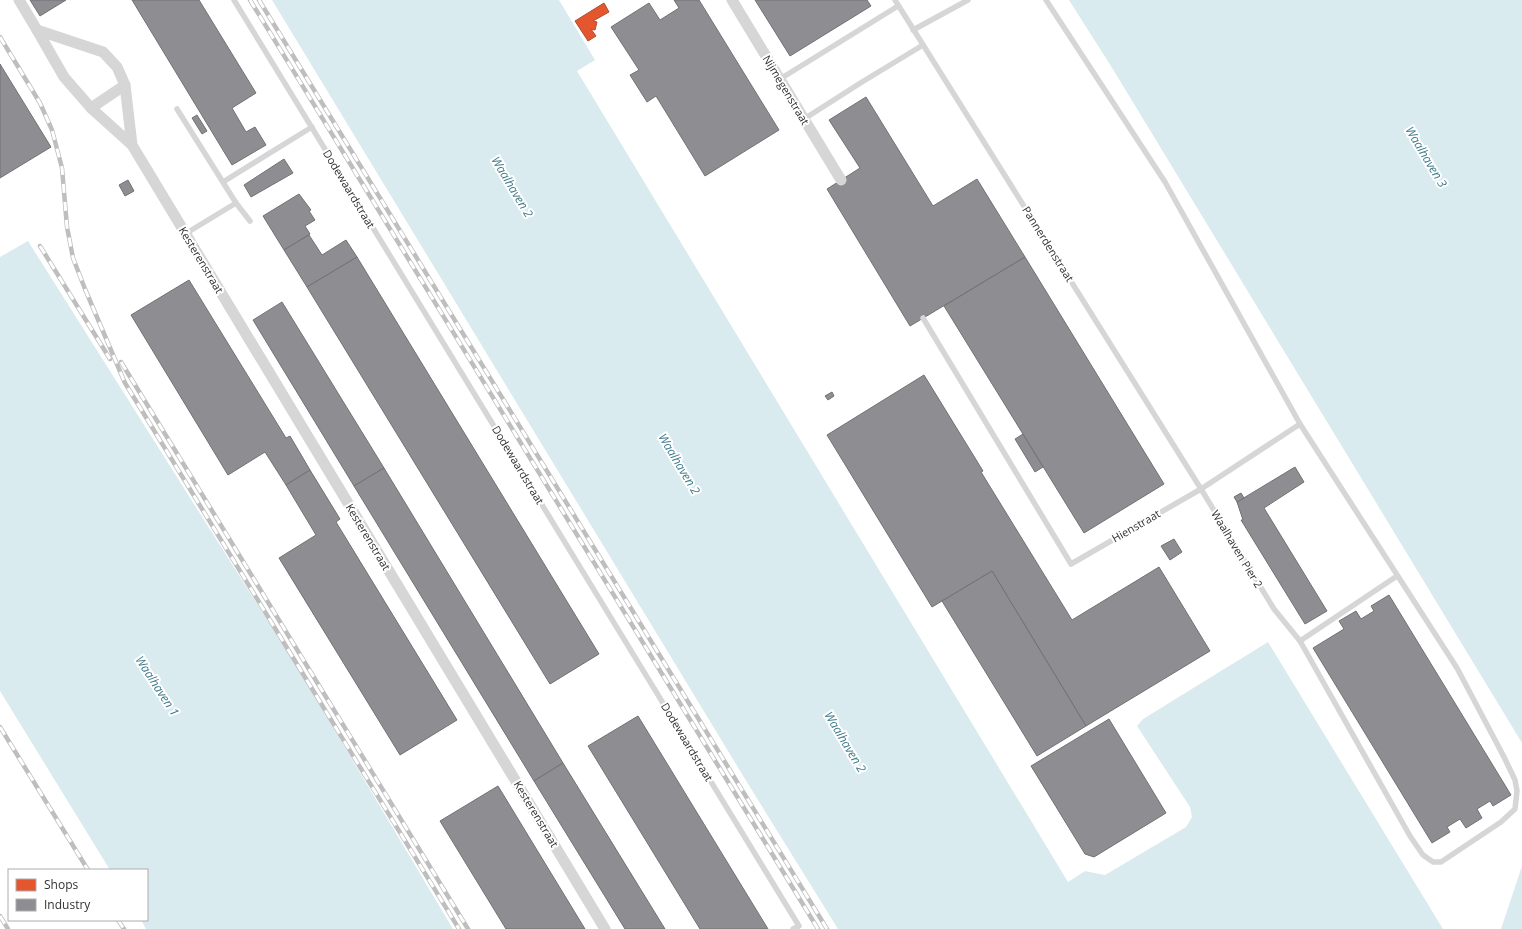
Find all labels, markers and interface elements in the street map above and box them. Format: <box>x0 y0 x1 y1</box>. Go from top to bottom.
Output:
street label: Nijmegenstraat <box>760 52 813 127</box>
water label: Waalhaven 3 <box>1401 123 1452 191</box>
street label: Dodewaardstraat <box>320 147 379 231</box>
water label: Waalhaven 2 <box>487 153 538 221</box>
street label: Pannerdenstraat <box>1019 203 1078 284</box>
street label: Kesterenstraat <box>176 224 227 296</box>
street label: Dodewaardstraat <box>489 423 548 507</box>
water label: Waalhaven 2 <box>654 430 705 498</box>
street label: Kesterenstraat <box>343 501 394 573</box>
street label: Hienstraat <box>1109 506 1163 545</box>
street label: Waalhaven Pier 2 <box>1208 507 1267 591</box>
water label: Waalhaven 1 <box>132 652 183 719</box>
street label: Dodewaardstraat <box>658 700 717 784</box>
water label: Waalhaven 2 <box>820 708 871 776</box>
street label: Kesterenstraat <box>511 778 562 850</box>
legend <box>8 869 148 921</box>
text: Shops <box>44 876 79 893</box>
text: Industry <box>44 896 91 913</box>

